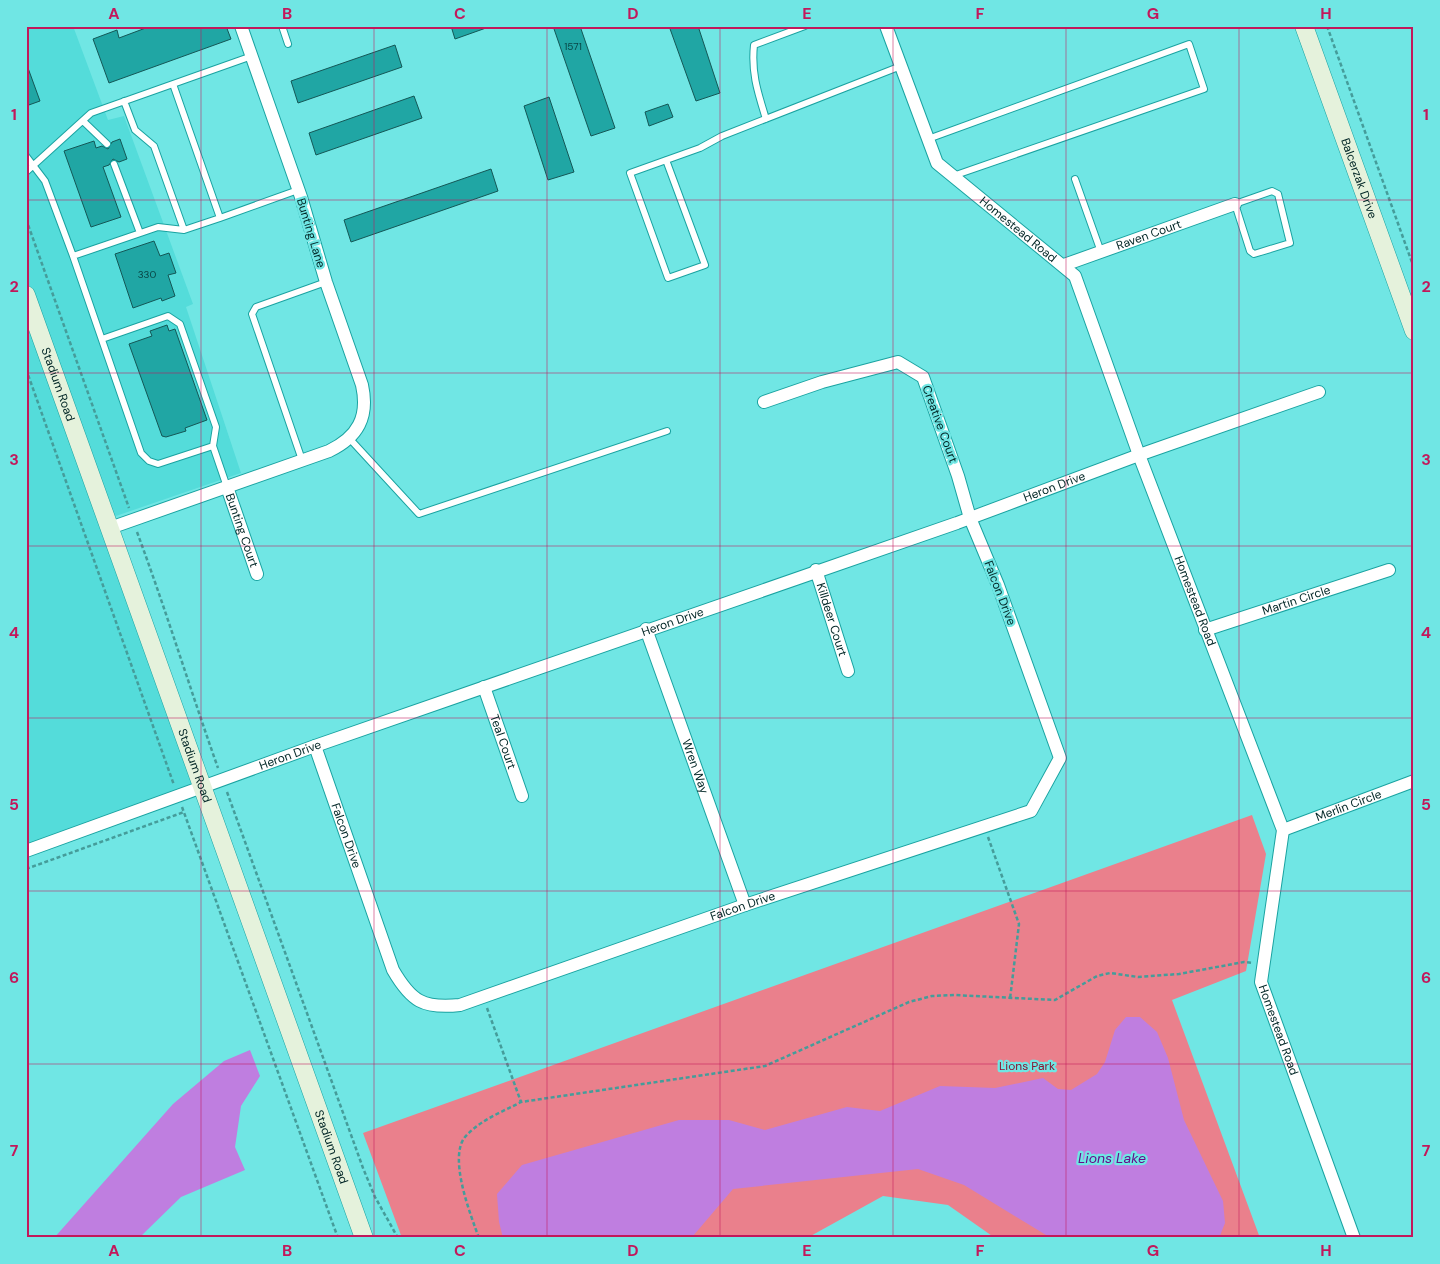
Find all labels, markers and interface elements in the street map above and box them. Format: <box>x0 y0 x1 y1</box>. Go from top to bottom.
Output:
text: A <box>108 3 120 24</box>
text: B <box>282 3 292 24</box>
text: C <box>454 3 466 24</box>
text: D <box>627 3 639 24</box>
text: E <box>802 3 812 24</box>
text: F <box>976 3 985 24</box>
text: G <box>1147 3 1159 24</box>
text: H <box>1320 3 1332 24</box>
house number: 1571 <box>564 40 582 53</box>
text: 1 <box>11 104 17 125</box>
text: 1 <box>1423 104 1429 125</box>
street label: Balcerzak Drive <box>1337 136 1381 221</box>
street label: Homestead Road <box>976 193 1060 266</box>
street label: Bunting Lane <box>293 196 329 270</box>
street label: Raven Court <box>1114 216 1184 254</box>
house number: 330 <box>138 268 156 281</box>
text: 2 <box>9 276 19 297</box>
text: 2 <box>1421 276 1431 297</box>
street label: Stadium Road <box>37 345 79 424</box>
street label: Creative Court <box>919 383 962 465</box>
text: 3 <box>9 449 19 470</box>
text: 3 <box>1421 449 1431 470</box>
street label: Heron Drive <box>1021 468 1088 505</box>
street label: Bunting Court <box>222 491 262 570</box>
street label: Homestead Road <box>1171 554 1220 648</box>
street label: Falcon Drive <box>980 559 1020 628</box>
street label: Killdeer Court <box>813 581 851 658</box>
street label: Martin Circle <box>1260 582 1333 619</box>
street label: Heron Drive <box>639 604 706 640</box>
text: 4 <box>9 622 19 643</box>
text: 4 <box>1421 622 1431 643</box>
street label: Teal Court <box>486 712 520 771</box>
street label: Stadium Road <box>174 727 215 805</box>
street label: Heron Drive <box>257 736 323 774</box>
street label: Wren Way <box>678 737 712 796</box>
street label: Merlin Circle <box>1313 786 1384 825</box>
text: 5 <box>9 794 19 815</box>
text: 5 <box>1421 794 1431 815</box>
street label: Falcon Drive <box>328 801 365 871</box>
street label: Falcon Drive <box>708 888 777 925</box>
text: 6 <box>9 967 19 988</box>
text: 6 <box>1421 967 1431 988</box>
street label: Homestead Road <box>1255 983 1302 1077</box>
park label: Lions Park <box>999 1058 1055 1074</box>
street label: Stadium Road <box>311 1108 352 1186</box>
text: 7 <box>10 1140 19 1161</box>
text: 7 <box>1422 1140 1431 1161</box>
water label: Lions Lake <box>1078 1149 1146 1167</box>
text: A <box>108 1240 120 1261</box>
text: B <box>282 1240 292 1261</box>
text: C <box>454 1240 466 1261</box>
text: D <box>627 1240 639 1261</box>
text: E <box>802 1240 812 1261</box>
text: F <box>976 1240 985 1261</box>
text: G <box>1147 1240 1159 1261</box>
text: H <box>1320 1240 1332 1261</box>

